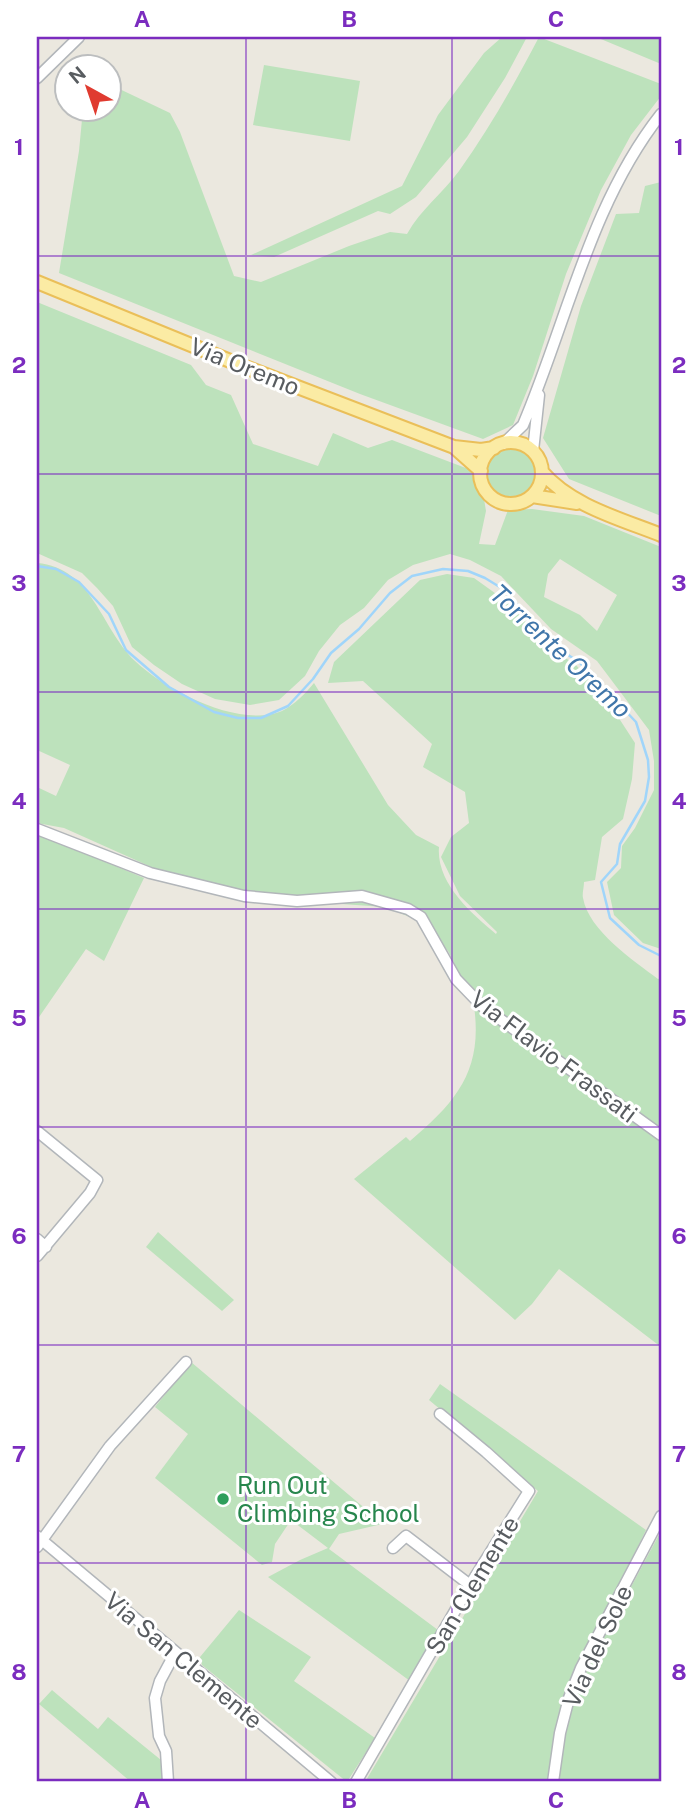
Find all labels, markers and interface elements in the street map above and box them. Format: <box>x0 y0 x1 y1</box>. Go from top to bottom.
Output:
text: A <box>134 5 151 32</box>
text: B <box>341 5 357 32</box>
text: C <box>548 5 564 32</box>
north arrow <box>52 52 122 122</box>
text: N <box>64 62 90 88</box>
text: 1 <box>14 133 24 160</box>
text: 1 <box>674 133 684 160</box>
street label: Via Oremo <box>186 331 304 401</box>
text: 2 <box>12 351 26 378</box>
text: 2 <box>672 351 686 378</box>
text: 3 <box>11 569 27 596</box>
text: 3 <box>671 569 687 596</box>
water label: Torrente Oremo <box>484 578 638 724</box>
text: 4 <box>11 787 27 814</box>
text: 4 <box>671 787 687 814</box>
street label: Via Flavio Frassati <box>465 984 643 1128</box>
text: 5 <box>11 1004 27 1031</box>
text: 5 <box>671 1004 687 1031</box>
text: 6 <box>11 1222 27 1249</box>
text: 6 <box>671 1222 687 1249</box>
text: 7 <box>12 1440 26 1467</box>
text: 7 <box>672 1440 686 1467</box>
place label: Run Out Climbing School <box>237 1471 420 1527</box>
marker: Run Out Climbing School <box>215 1491 231 1507</box>
street label: San Clemente <box>420 1511 524 1659</box>
street label: Via del Sole <box>556 1580 638 1712</box>
street label: Via San Clemente <box>99 1586 269 1734</box>
text: 8 <box>11 1658 27 1685</box>
text: 8 <box>671 1658 687 1685</box>
text: A <box>134 1786 151 1813</box>
text: B <box>341 1786 357 1813</box>
text: C <box>548 1786 564 1813</box>

